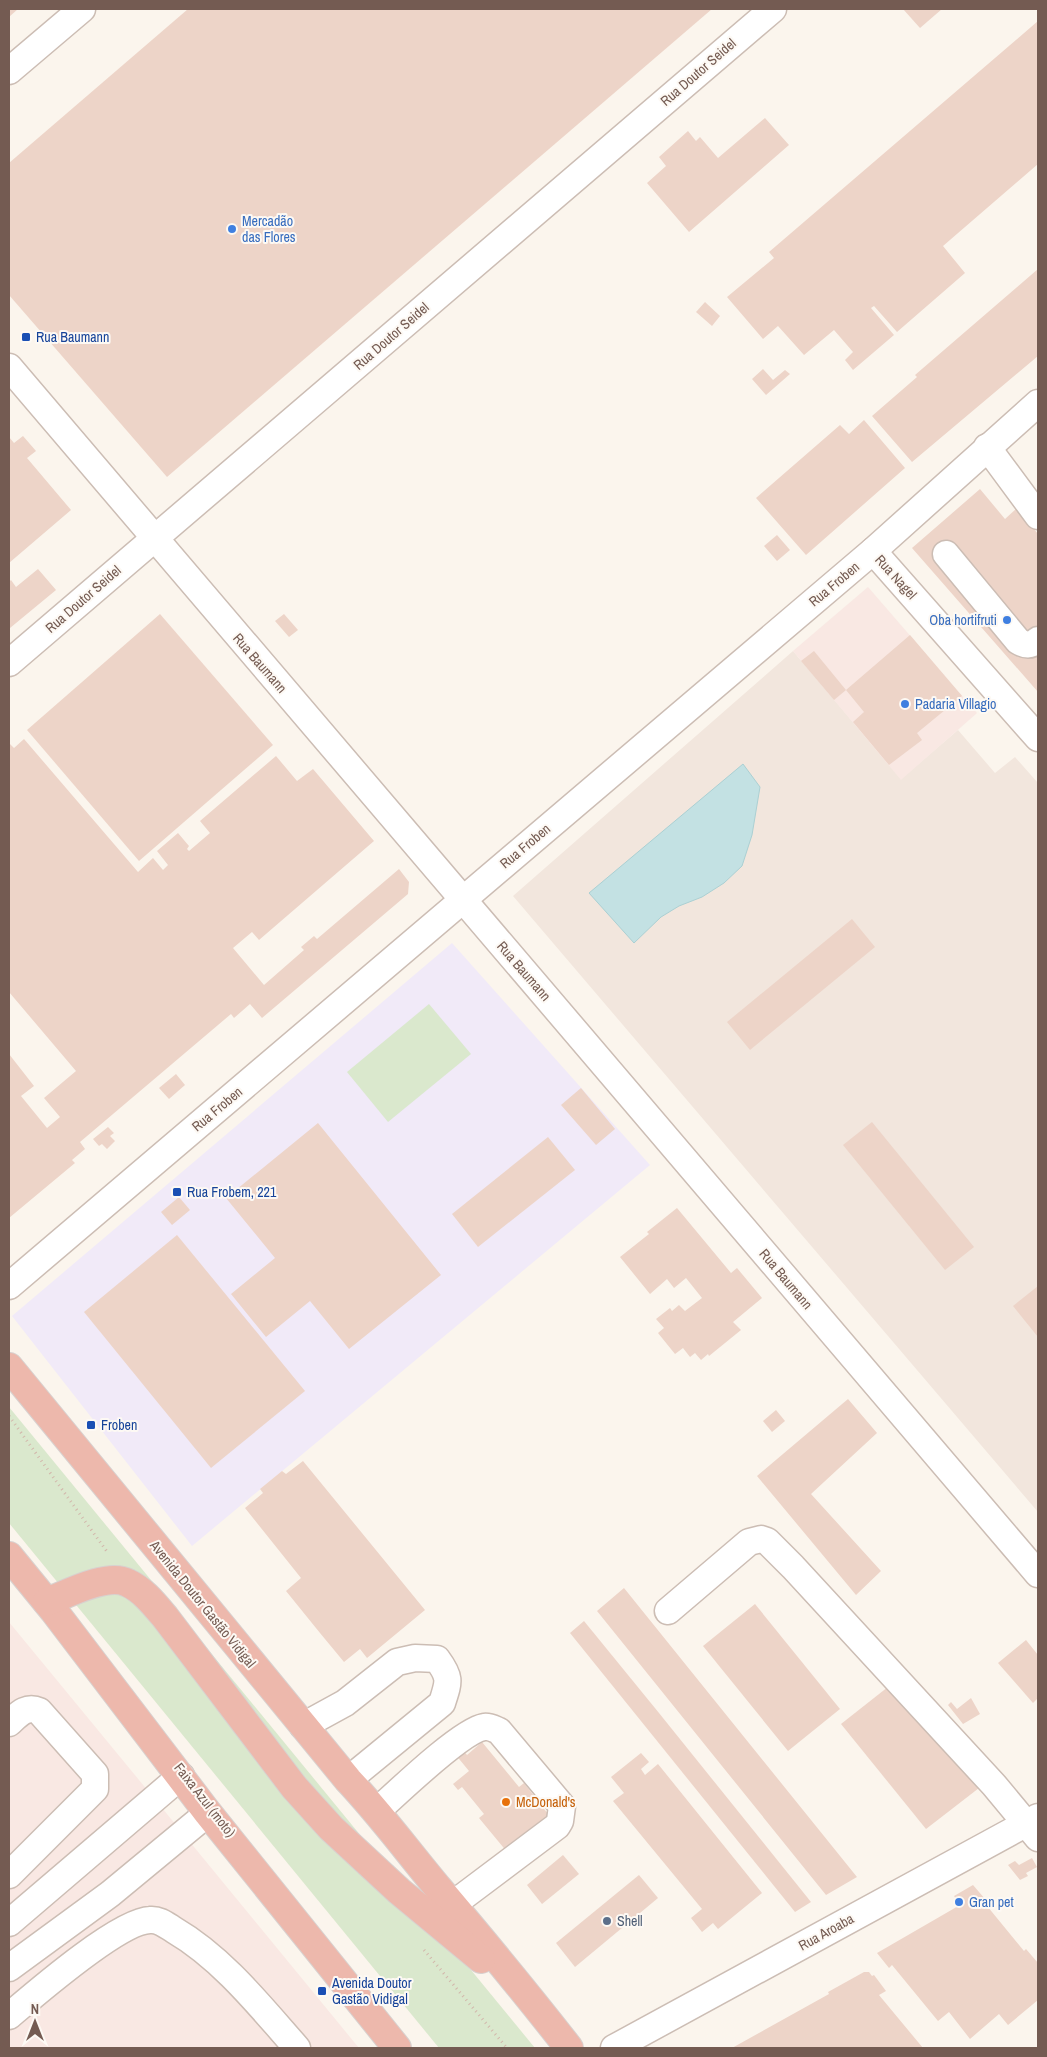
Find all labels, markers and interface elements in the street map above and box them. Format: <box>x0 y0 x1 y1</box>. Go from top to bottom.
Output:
street label: Rua Doutor Seidel <box>656 34 740 110</box>
place label: Mercadão das Flores <box>242 212 296 246</box>
marker: Mercadão das Flores <box>226 223 238 235</box>
street label: Rua Doutor Seidel <box>349 298 433 374</box>
place label: Rua Baumann <box>36 328 109 346</box>
marker: Rua Baumann <box>20 331 32 343</box>
street label: Rua Nagel <box>871 551 921 603</box>
street label: Rua Froben <box>805 558 863 610</box>
street label: Rua Doutor Seidel <box>41 561 125 637</box>
place label: Oba hortifruti <box>929 611 997 629</box>
marker: Oba hortifruti <box>1001 614 1013 626</box>
street label: Rua Baumann <box>229 629 291 697</box>
place label: Padaria Villagio <box>915 695 997 713</box>
marker: Padaria Villagio <box>899 698 911 710</box>
street label: Rua Froben <box>496 820 554 872</box>
street label: Rua Baumann <box>493 937 555 1005</box>
street label: Rua Froben <box>188 1083 246 1135</box>
place label: Rua Frobem, 221 <box>187 1183 277 1201</box>
marker: Rua Frobem, 221 <box>171 1186 183 1198</box>
street label: Rua Baumann <box>756 1245 816 1313</box>
place label: Froben <box>101 1416 137 1434</box>
marker: Froben <box>85 1419 97 1431</box>
street label: Avenida Doutor Gastão Vidigal <box>145 1536 260 1671</box>
street label: Faixa Azul (moto) <box>170 1759 240 1841</box>
place label: McDonald's <box>516 1793 576 1811</box>
marker: McDonald's <box>500 1796 512 1808</box>
place label: Gran pet <box>969 1893 1014 1911</box>
marker: Gran pet <box>953 1896 965 1908</box>
street label: Rua Aroaba <box>795 1909 857 1955</box>
place label: Shell <box>617 1912 643 1930</box>
marker: Shell <box>601 1915 613 1927</box>
place label: Avenida Doutor Gastão Vidigal <box>331 1974 412 2008</box>
marker: Avenida Doutor Gastão Vidigal <box>316 1985 328 1997</box>
north arrow <box>10 1997 60 2047</box>
text: N <box>31 2000 39 2018</box>

